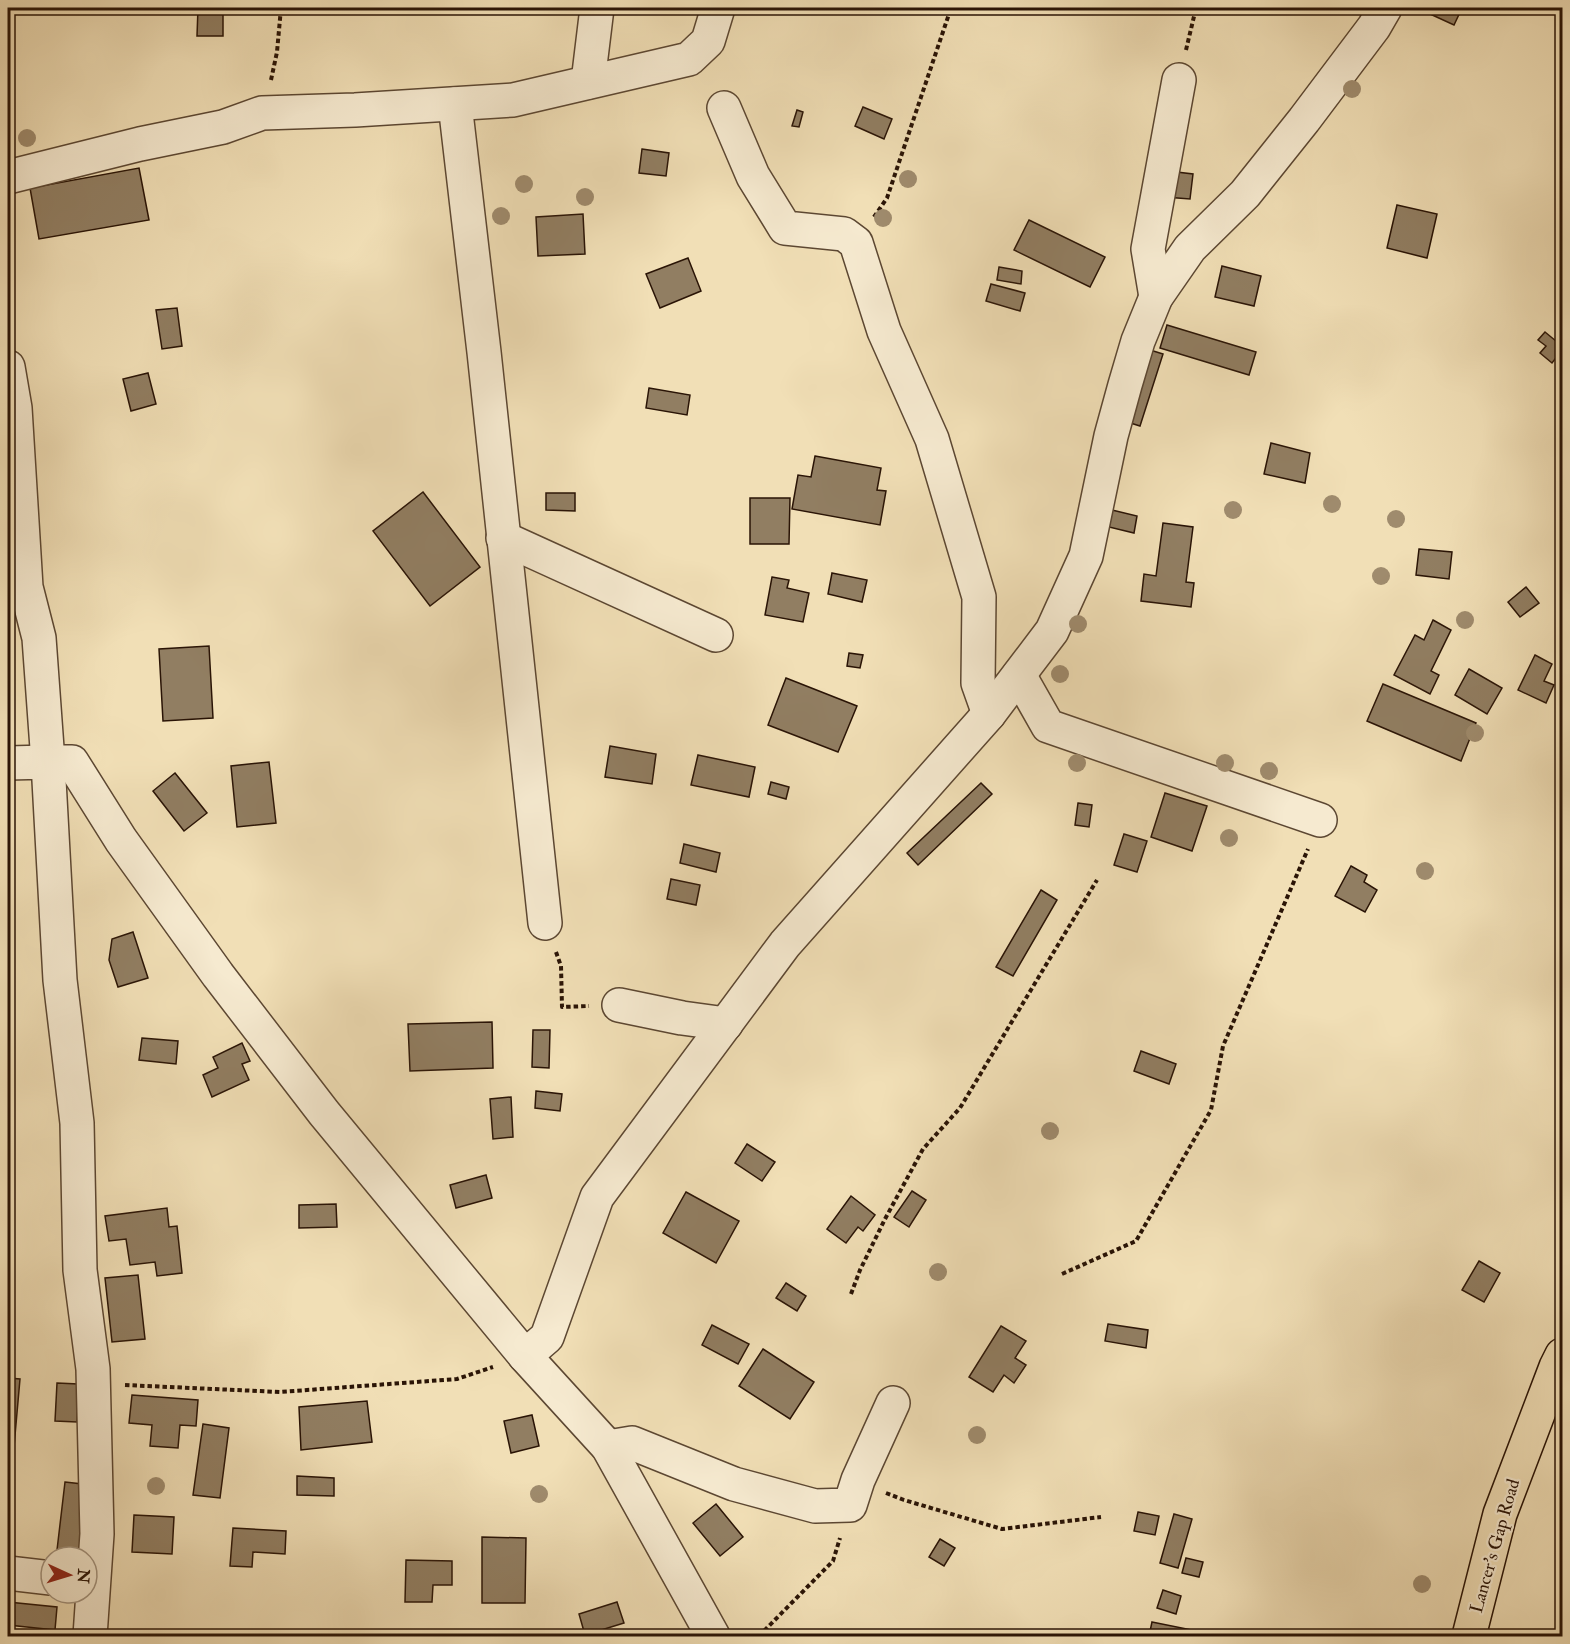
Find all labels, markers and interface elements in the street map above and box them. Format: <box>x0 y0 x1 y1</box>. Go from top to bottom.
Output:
street label: Lancer's Gap Road <box>1465 1476 1525 1616</box>
north arrow <box>39 1545 99 1605</box>
text: N <box>72 1567 94 1584</box>

